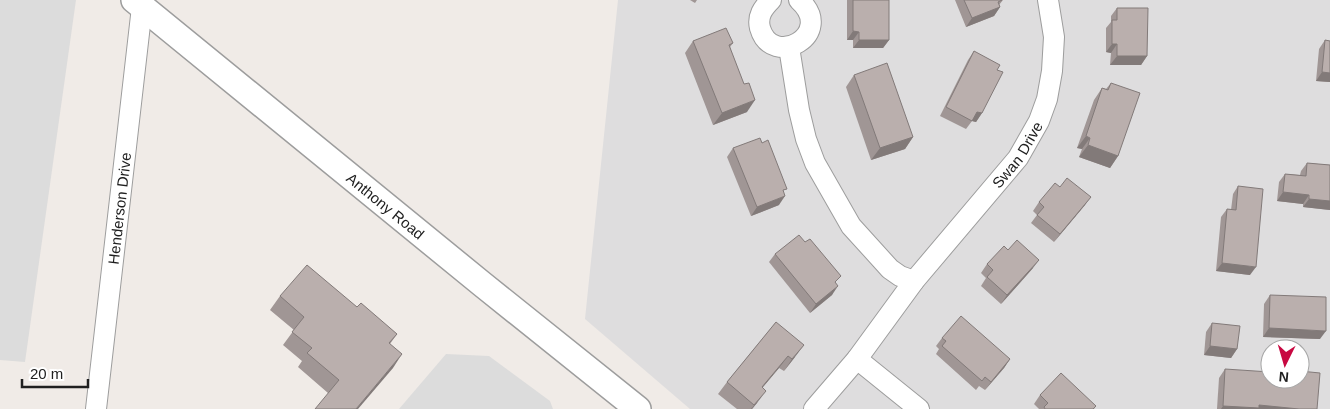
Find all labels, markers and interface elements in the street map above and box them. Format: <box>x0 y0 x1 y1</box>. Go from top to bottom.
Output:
street label: Swan Drive <box>988 118 1046 191</box>
street label: Henderson Drive <box>104 151 134 265</box>
street label: Anthony Road <box>344 169 428 242</box>
north arrow <box>1260 339 1310 389</box>
scale bar <box>22 356 89 388</box>
text: 20 m <box>30 365 63 382</box>
text: N <box>1278 369 1290 385</box>

